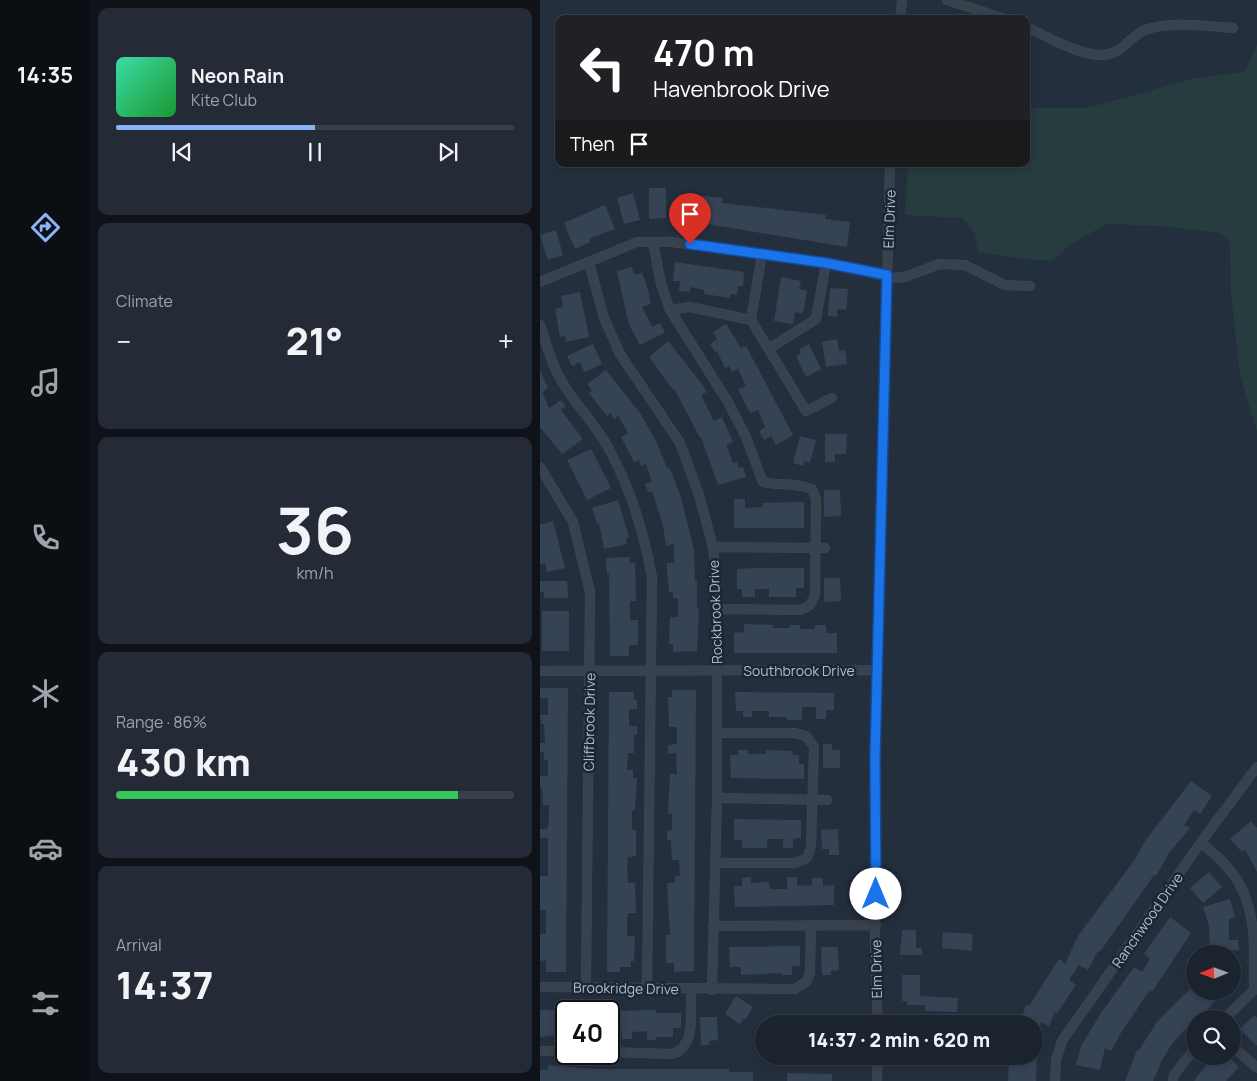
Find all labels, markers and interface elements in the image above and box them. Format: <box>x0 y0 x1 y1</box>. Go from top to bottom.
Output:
text: 470 m <box>653 29 754 77</box>
icon: left <box>570 35 635 100</box>
text: 14:35 <box>17 60 73 90</box>
text: Neon Rain <box>191 63 284 89</box>
text: Havenbrook Drive <box>653 74 830 104</box>
text: Kite Club <box>191 89 257 111</box>
icon: arrive <box>625 130 653 158</box>
text: Then <box>570 131 615 157</box>
icon: previous <box>168 138 196 166</box>
icon: pause <box>301 138 329 166</box>
icon: next <box>434 138 462 166</box>
street label: Elm Drive <box>878 189 900 249</box>
pin <box>669 193 711 244</box>
icon: arrive <box>676 200 704 228</box>
icon: directions <box>28 210 63 245</box>
text: Climate <box>116 290 173 312</box>
text: 21° <box>286 314 343 366</box>
text: − <box>116 322 131 360</box>
text: + <box>498 322 514 360</box>
icon: music <box>28 365 63 400</box>
text: 36 <box>276 485 354 574</box>
icon: phone <box>28 520 63 555</box>
street label: Rockbrook Drive <box>704 560 726 664</box>
text: km/h <box>296 562 334 584</box>
street label: Southbrook Drive <box>743 661 855 680</box>
street label: Cliffbrook Drive <box>579 673 599 771</box>
icon: climate <box>28 676 63 711</box>
text: Range · 86% <box>116 711 207 733</box>
text: 430 km <box>116 735 251 787</box>
icon: car <box>28 831 63 866</box>
position arrow <box>849 867 901 919</box>
street label: Ranchwood Drive <box>1107 869 1187 971</box>
text: Arrival <box>116 934 162 956</box>
street label: Elm Drive <box>866 940 886 998</box>
north arrow <box>1186 945 1241 1000</box>
map controls <box>1186 945 1241 1065</box>
text: 14:37 <box>116 958 213 1010</box>
street label: Brookridge Drive <box>573 978 679 998</box>
icon: filters <box>28 986 63 1021</box>
speed limit sign: 40 <box>555 1000 620 1065</box>
button: search <box>1186 1010 1241 1065</box>
text: 14:37 · 2 min · 620 m <box>808 1027 990 1053</box>

